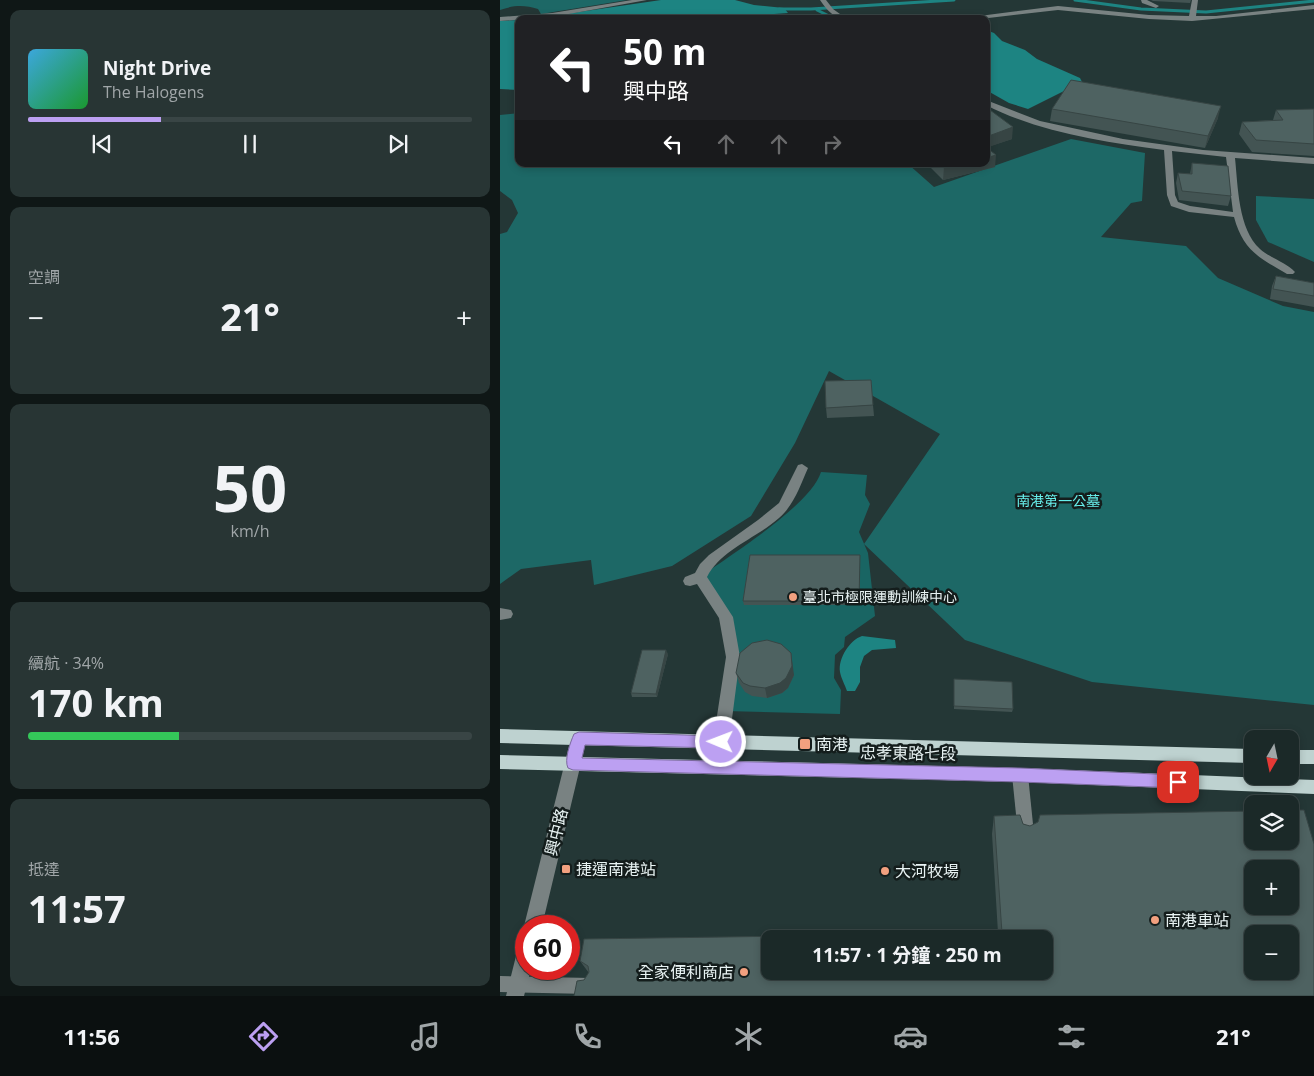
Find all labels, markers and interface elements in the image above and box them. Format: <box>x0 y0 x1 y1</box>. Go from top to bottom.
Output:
text: 50 m <box>623 28 706 75</box>
icon: left <box>540 35 605 100</box>
text: Night Drive <box>103 55 211 81</box>
text: 興中路 <box>623 75 689 105</box>
text: The Halogens <box>103 81 204 103</box>
icon: previous <box>88 130 116 158</box>
icon: pause <box>236 130 264 158</box>
icon: next <box>384 130 412 158</box>
icon: left <box>659 130 687 158</box>
icon: ahead <box>712 130 740 158</box>
icon: ahead <box>765 130 793 158</box>
icon: right <box>818 130 846 158</box>
text: 空調 <box>28 266 60 288</box>
text: 21° <box>220 290 280 342</box>
text: − <box>28 298 44 336</box>
text: + <box>456 298 472 336</box>
text: 50 <box>213 443 287 531</box>
park label: 南港第一公墓 <box>1016 491 1100 510</box>
text: km/h <box>231 520 269 542</box>
place label: 臺北市極限運動訓練中心 <box>803 587 957 606</box>
marker: 臺北市極限運動訓練中心 <box>787 591 799 603</box>
text: 續航 · 34% <box>28 652 104 674</box>
text: 170 km <box>28 676 164 728</box>
position arrow <box>694 715 746 767</box>
north arrow <box>1244 730 1299 785</box>
map controls <box>1244 730 1299 980</box>
place label: 南港 <box>816 733 848 755</box>
marker: 南港 <box>798 737 812 751</box>
street label: 忠孝東路七段 <box>860 741 956 765</box>
pin <box>1157 761 1199 803</box>
icon: arrive <box>1164 768 1192 796</box>
button: layers <box>1244 795 1299 850</box>
street label: 興中路 <box>540 806 572 858</box>
text: 抵達 <box>28 858 60 880</box>
place label: 捷運南港站 <box>576 858 656 880</box>
place label: 大河牧場 <box>895 860 959 882</box>
button: + <box>1244 860 1299 915</box>
marker: 捷運南港站 <box>560 863 572 875</box>
marker: 大河牧場 <box>879 865 891 877</box>
text: 11:57 <box>28 882 126 934</box>
place label: 南港車站 <box>1165 909 1229 931</box>
marker: 南港車站 <box>1149 914 1161 926</box>
speed limit sign: 60 <box>515 915 580 980</box>
button: − <box>1244 925 1299 980</box>
text: 11:57 · 1 分鐘 · 250 m <box>812 942 1002 968</box>
place label: 全家便利商店 <box>638 961 734 983</box>
marker: 全家便利商店 <box>738 966 750 978</box>
icon: directions <box>246 1019 281 1054</box>
icon: music <box>408 1019 443 1054</box>
icon: phone <box>570 1019 605 1054</box>
icon: climate <box>731 1019 766 1054</box>
icon: car <box>893 1019 928 1054</box>
icon: filters <box>1054 1019 1089 1054</box>
text: 11:56 <box>63 1021 120 1051</box>
text: 21° <box>1216 1021 1251 1051</box>

